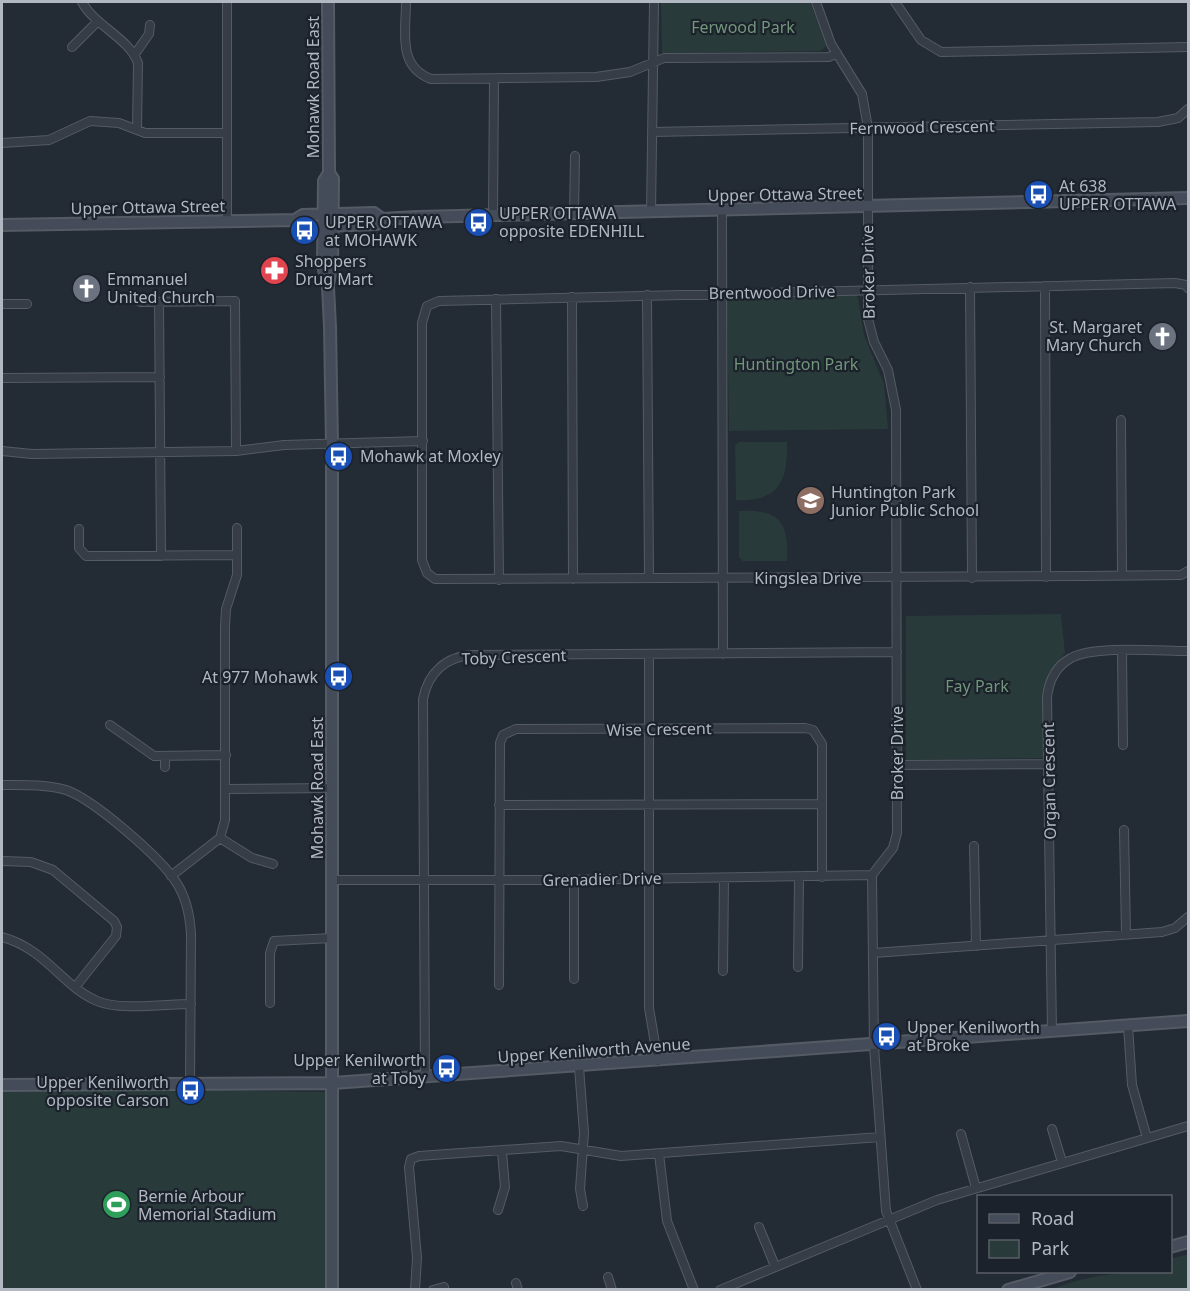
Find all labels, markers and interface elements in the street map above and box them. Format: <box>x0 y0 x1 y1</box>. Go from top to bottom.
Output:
street label: Mohawk Road East <box>302 16 324 158</box>
park label: Ferwood Park <box>691 16 795 38</box>
street label: Fernwood Crescent <box>849 115 995 139</box>
place label: At 638 UPPER OTTAWA <box>1059 175 1177 215</box>
bus stop icon: At 638 UPPER OTTAWA <box>1022 179 1054 211</box>
street label: Upper Ottawa Street <box>708 182 863 206</box>
street label: Upper Ottawa Street <box>71 195 226 219</box>
place label: UPPER OTTAWA opposite EDENHILL <box>499 202 644 242</box>
bus stop icon: UPPER OTTAWA opposite EDENHILL <box>462 206 494 238</box>
place label: UPPER OTTAWA at MOHAWK <box>325 211 443 251</box>
bus stop icon: UPPER OTTAWA at MOHAWK <box>288 215 320 247</box>
street label: Broker Drive <box>856 225 880 319</box>
place label: Shoppers Drug Mart <box>295 250 373 290</box>
pharmacy icon: Shoppers Drug Mart <box>258 254 290 286</box>
place label: Emmanuel United Church <box>107 268 215 308</box>
church icon: Emmanuel United Church <box>70 272 102 304</box>
street label: Brentwood Drive <box>708 280 836 304</box>
place label: St. Margaret Mary Church <box>1046 316 1142 356</box>
church icon: St. Margaret Mary Church <box>1147 320 1179 352</box>
park label: Huntington Park <box>734 353 859 375</box>
bus stop icon: Mohawk at Moxley <box>323 440 355 472</box>
place label: Mohawk at Moxley <box>360 445 501 467</box>
place label: Huntington Park Junior Public School <box>829 481 979 521</box>
school or university icon: Huntington Park Junior Public School <box>794 485 826 517</box>
street label: Kingslea Drive <box>754 567 862 589</box>
street label: Toby Crescent <box>461 644 567 670</box>
bus stop icon: At 977 Mohawk <box>323 661 355 693</box>
place label: At 977 Mohawk <box>202 666 318 688</box>
park label: Fay Park <box>945 675 1009 697</box>
street label: Broker Drive <box>886 706 908 800</box>
street label: Mohawk Road East <box>306 717 328 859</box>
street label: Wise Crescent <box>606 717 712 741</box>
street label: Organ Crescent <box>1037 722 1061 840</box>
street label: Grenadier Drive <box>542 867 662 891</box>
place label: Upper Kenilworth at Broke <box>907 1016 1040 1056</box>
bus stop icon: Upper Kenilworth at Broke <box>870 1020 902 1052</box>
street label: Upper Kenilworth Avenue <box>497 1032 691 1068</box>
place label: Upper Kenilworth at Toby <box>293 1049 427 1089</box>
bus stop icon: Upper Kenilworth at Toby <box>431 1053 463 1085</box>
place label: Upper Kenilworth opposite Carson <box>36 1071 169 1111</box>
bus stop icon: Upper Kenilworth opposite Carson <box>174 1075 206 1107</box>
place label: Bernie Arbour Memorial Stadium <box>138 1185 277 1225</box>
sports icon: Bernie Arbour Memorial Stadium <box>101 1189 133 1221</box>
legend <box>977 1195 1172 1273</box>
text: Road <box>1031 1206 1074 1230</box>
text: Park <box>1031 1236 1069 1260</box>

